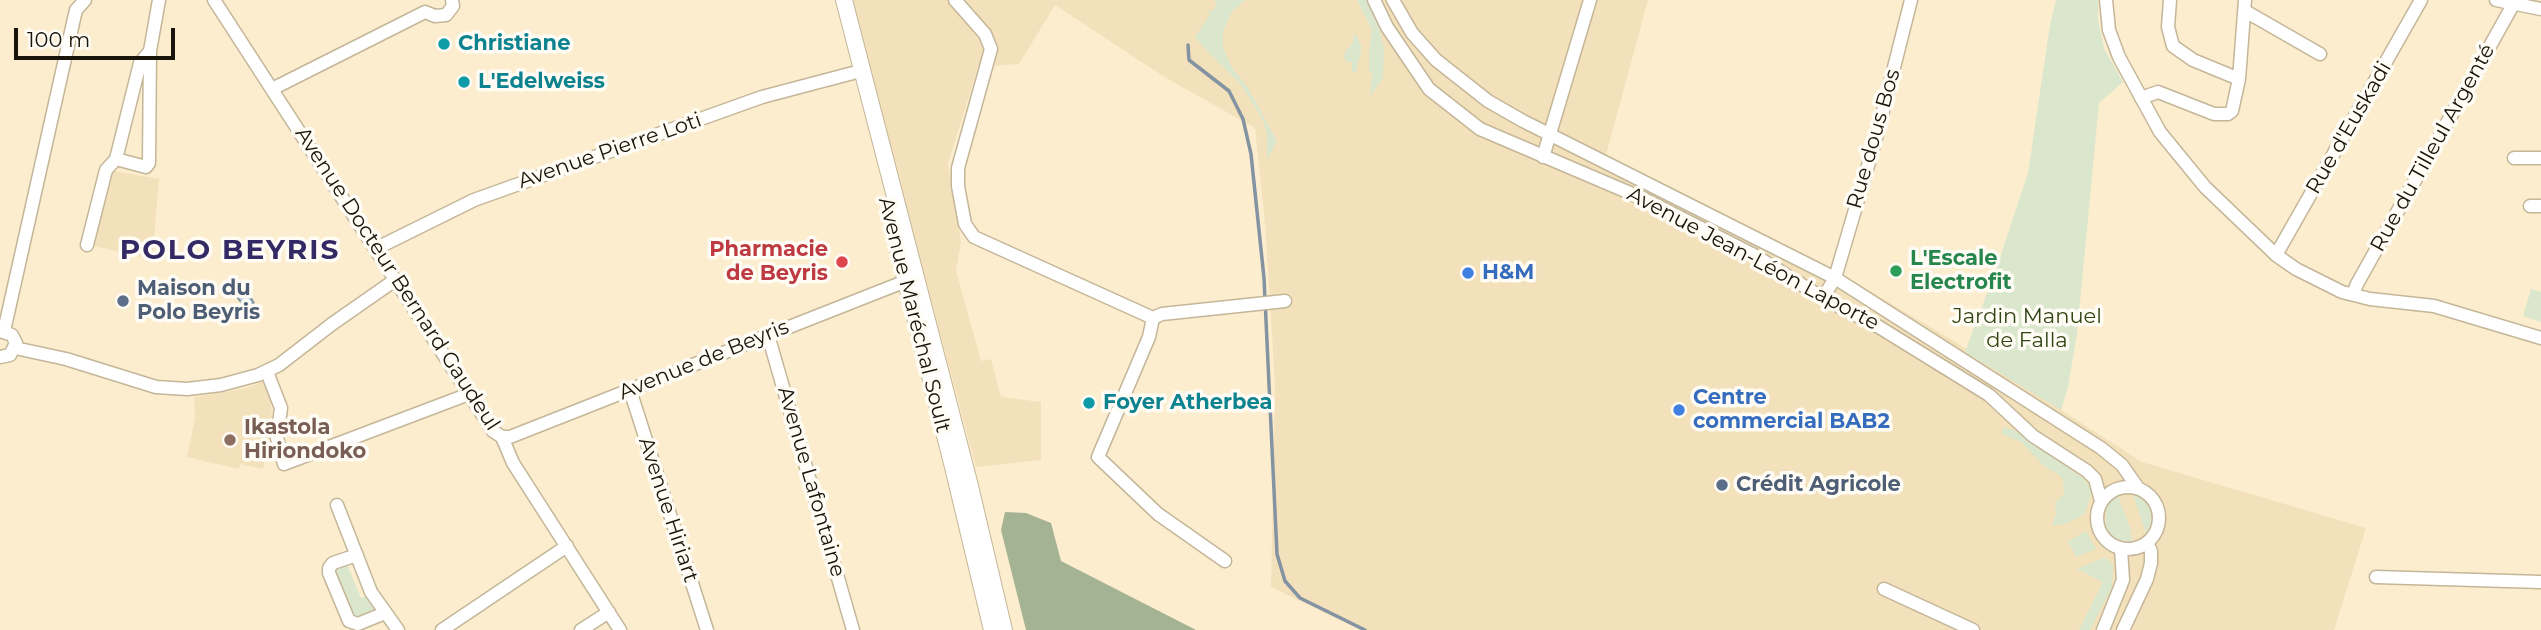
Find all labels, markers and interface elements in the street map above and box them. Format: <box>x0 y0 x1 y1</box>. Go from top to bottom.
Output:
scale bar <box>18 14 178 58</box>
text: 100 m <box>27 27 90 52</box>
place label: Christiane <box>458 31 570 57</box>
marker: Christiane <box>436 36 452 52</box>
street label: Rue du Tilleul Argenté <box>2365 40 2501 256</box>
street label: Rue d'Euskadi <box>2301 57 2397 199</box>
street label: Rue dous Bos <box>1842 66 1906 212</box>
place label: L'Edelweiss <box>478 69 605 95</box>
marker: L'Edelweiss <box>456 74 472 90</box>
street label: Avenue Pierre Loti <box>515 108 705 194</box>
street label: Avenue Docteur Bernard Gaudeul <box>289 123 505 435</box>
street label: Avenue Jean-Léon Laporte <box>1623 182 1883 336</box>
street label: Avenue Maréchal Soult <box>873 195 955 435</box>
district label: POLO BEYRIS <box>121 234 339 268</box>
place label: Pharmacie de Beyris <box>709 237 828 287</box>
place label: L'Escale Electrofit <box>1910 246 2012 296</box>
marker: Pharmacie de Beyris <box>834 254 850 270</box>
place label: H&M <box>1482 260 1534 286</box>
marker: L'Escale Electrofit <box>1888 263 1904 279</box>
marker: H&M <box>1460 265 1476 281</box>
place label: Maison du Polo Beyris <box>137 276 260 326</box>
marker: Maison du Polo Beyris <box>115 293 131 309</box>
park label: Jardin Manuel de Falla <box>1952 304 2102 354</box>
street label: Avenue de Beyris <box>615 314 793 406</box>
street label: Avenue Lafontaine <box>772 384 850 580</box>
place label: Centre commercial BAB2 <box>1693 385 1890 435</box>
place label: Foyer Atherbea <box>1103 390 1272 416</box>
marker: Foyer Atherbea <box>1081 395 1097 411</box>
marker: Centre commercial BAB2 <box>1671 402 1687 418</box>
place label: Ikastola Hiriondoko <box>244 415 366 465</box>
marker: Ikastola Hiriondoko <box>222 432 238 448</box>
street label: Avenue Hiriart <box>633 434 703 586</box>
place label: Crédit Agricole <box>1736 472 1901 498</box>
marker: Crédit Agricole <box>1714 477 1730 493</box>

